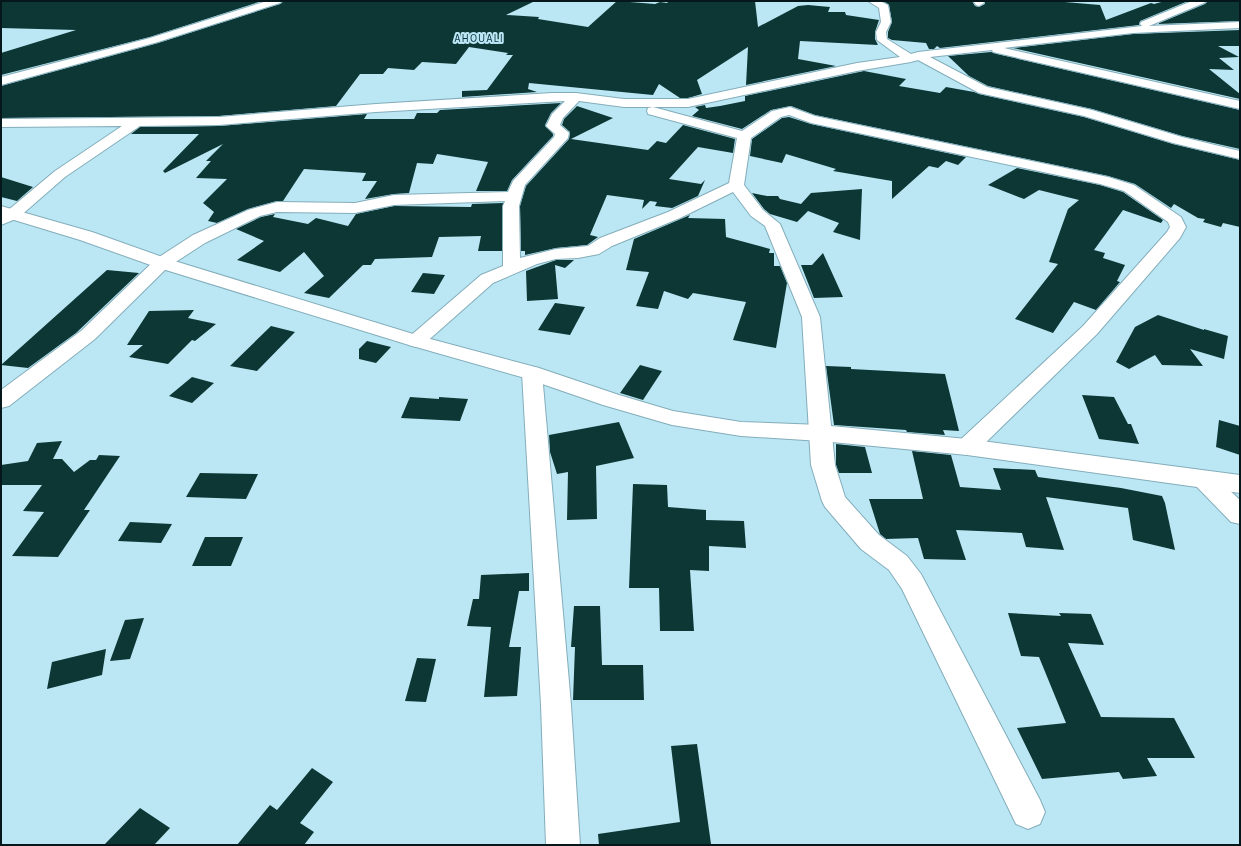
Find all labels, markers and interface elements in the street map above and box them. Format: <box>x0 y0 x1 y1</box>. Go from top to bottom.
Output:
district label: AHOUALI <box>454 32 504 45</box>

